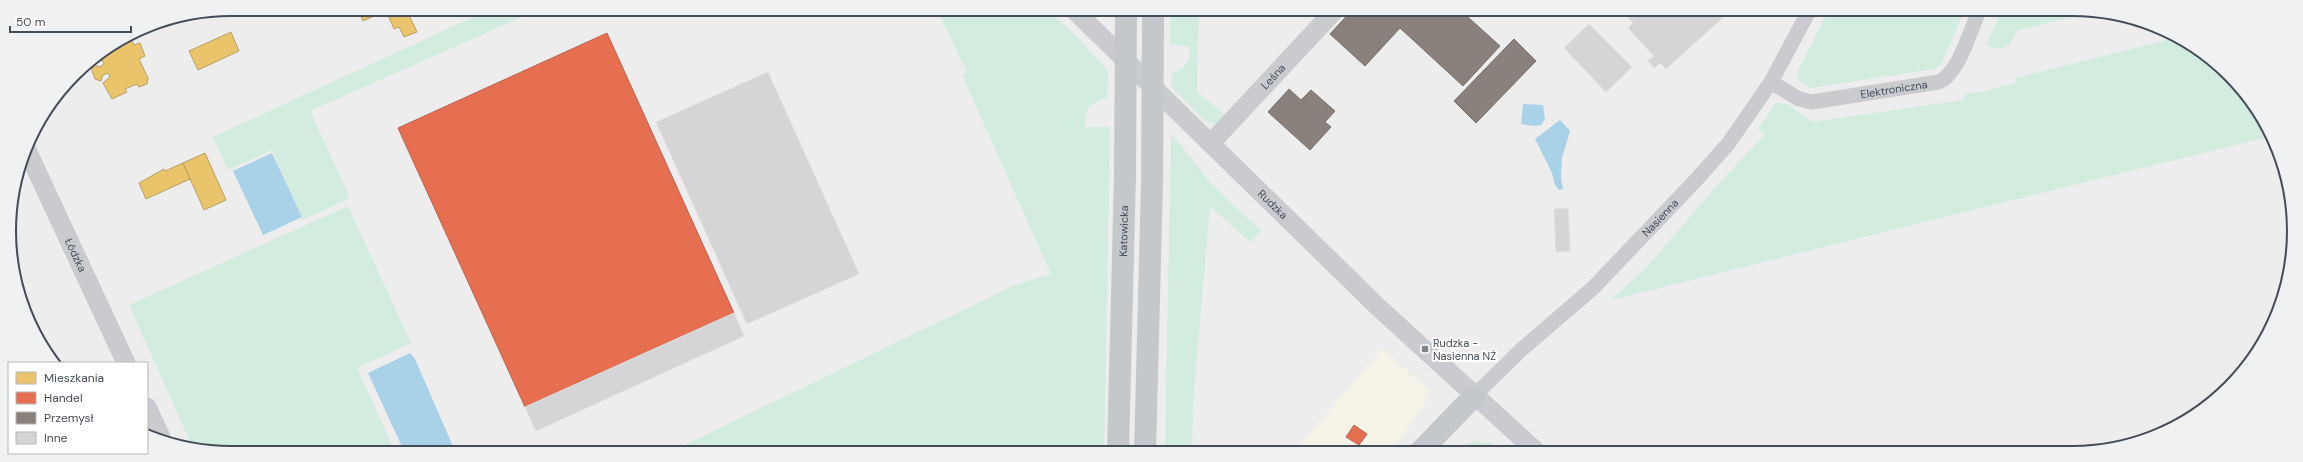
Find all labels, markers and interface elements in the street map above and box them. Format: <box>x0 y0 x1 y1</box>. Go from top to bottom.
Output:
scale bar <box>10 8 131 34</box>
text: 50 m <box>16 14 45 30</box>
street label: Leśna <box>1258 61 1288 92</box>
street label: Elektroniczna <box>1859 77 1928 101</box>
street label: Rudzka <box>1255 187 1291 222</box>
street label: Nasienna <box>1639 196 1681 239</box>
street label: Katowicka <box>1116 205 1131 257</box>
street label: Łódzka <box>62 236 90 274</box>
place label: Rudzka - Nasienna NŻ <box>1433 336 1496 363</box>
marker: Rudzka - Nasienna NŻ <box>1420 344 1430 354</box>
legend <box>8 362 148 454</box>
text: Mieszkania <box>44 370 104 386</box>
text: Handel <box>44 390 83 406</box>
text: Przemysł <box>44 410 94 426</box>
text: Inne <box>44 430 68 446</box>

